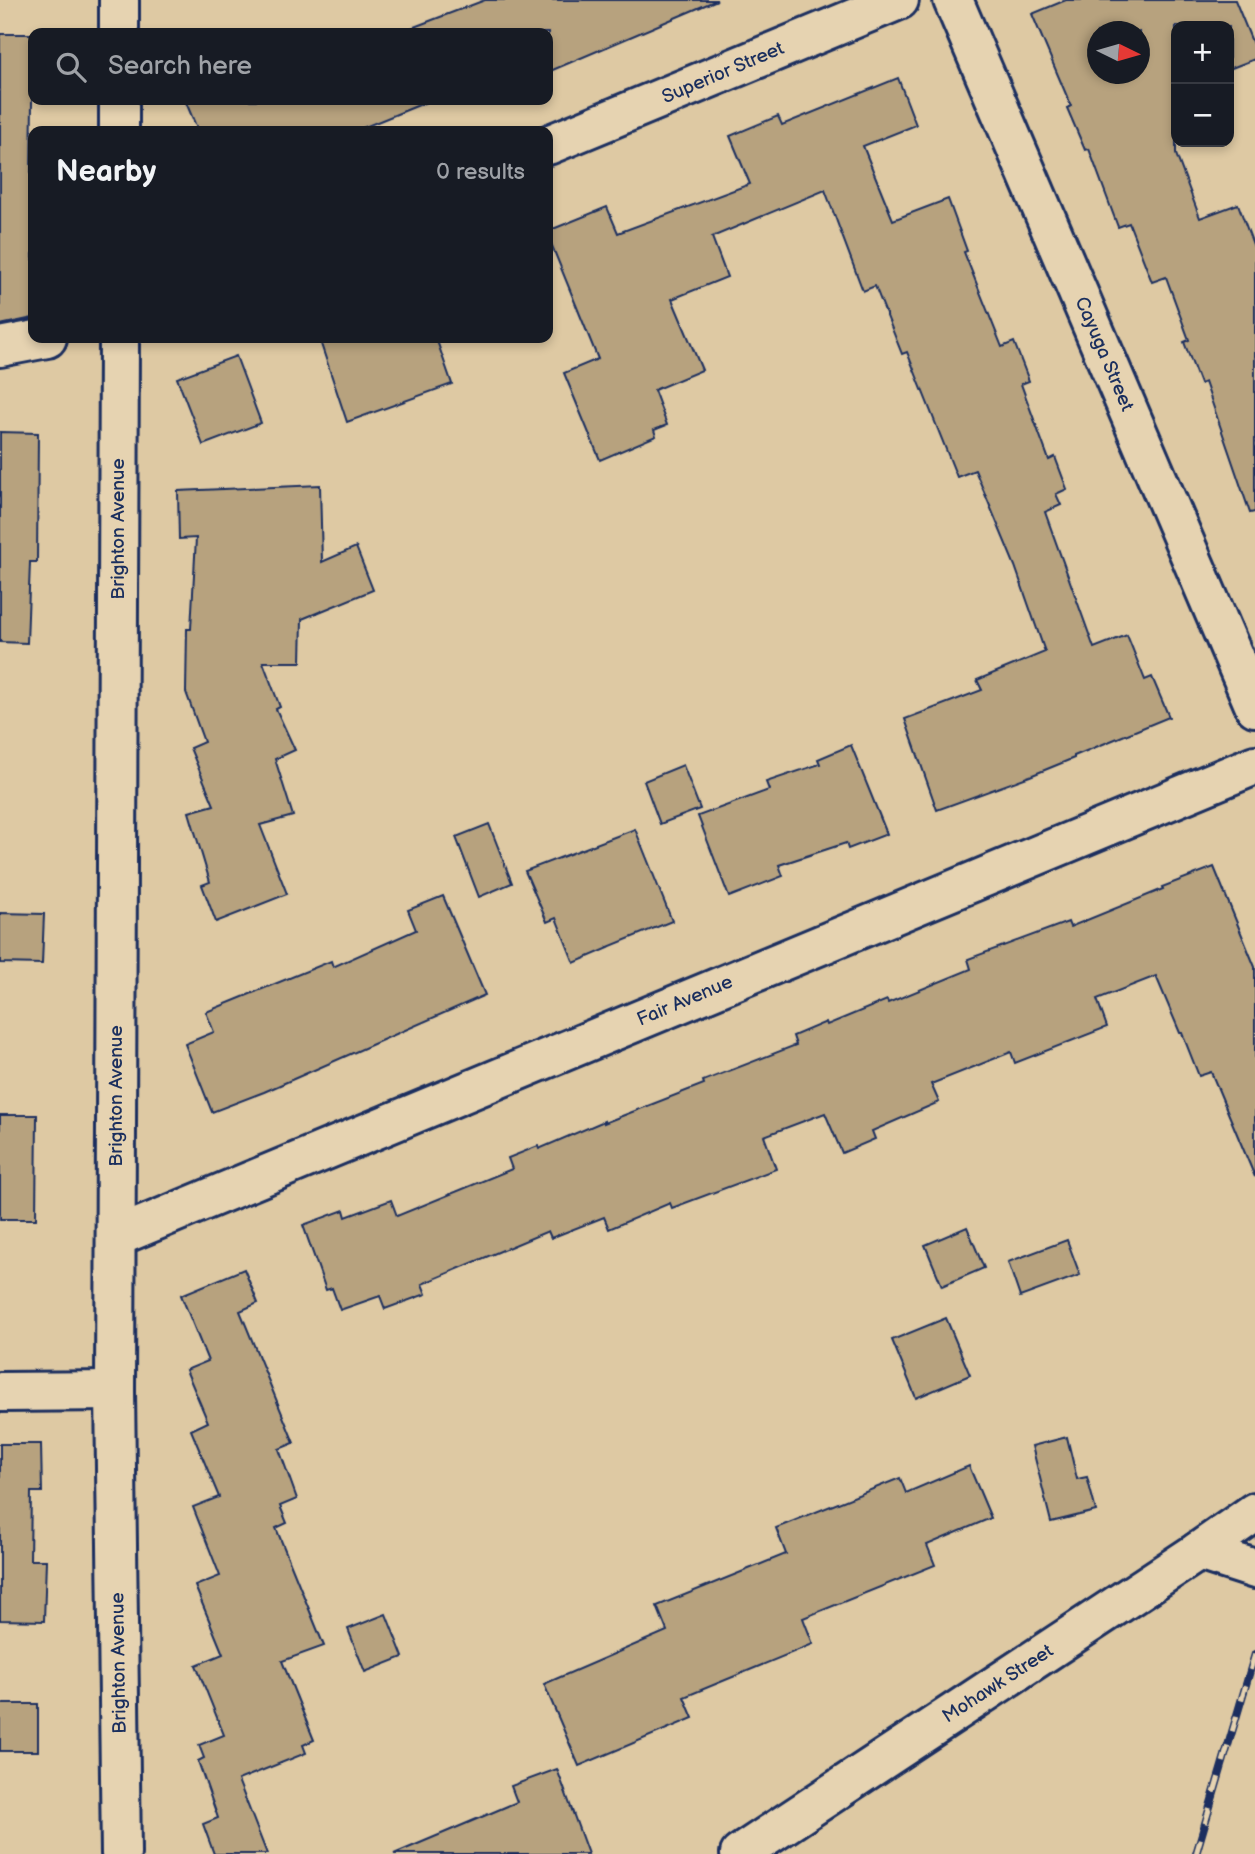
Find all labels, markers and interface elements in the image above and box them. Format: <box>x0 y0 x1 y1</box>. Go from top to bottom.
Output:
north arrow <box>1087 21 1150 84</box>
map controls <box>1171 21 1234 147</box>
button: + <box>1171 21 1234 84</box>
search box <box>28 28 553 105</box>
street label: Superior Street <box>659 37 788 109</box>
icon: search <box>52 48 90 86</box>
text: Search here <box>108 51 252 82</box>
button: − <box>1171 84 1234 147</box>
text: Nearby <box>56 154 156 190</box>
text: 0 results <box>436 158 525 186</box>
street label: Cayuga Street <box>1070 293 1139 415</box>
street label: Brighton Avenue <box>107 458 130 600</box>
street label: Fair Avenue <box>634 971 736 1031</box>
street label: Brighton Avenue <box>105 1025 128 1167</box>
street label: Brighton Avenue <box>106 1592 132 1734</box>
street label: Mohawk Street <box>938 1640 1058 1728</box>

